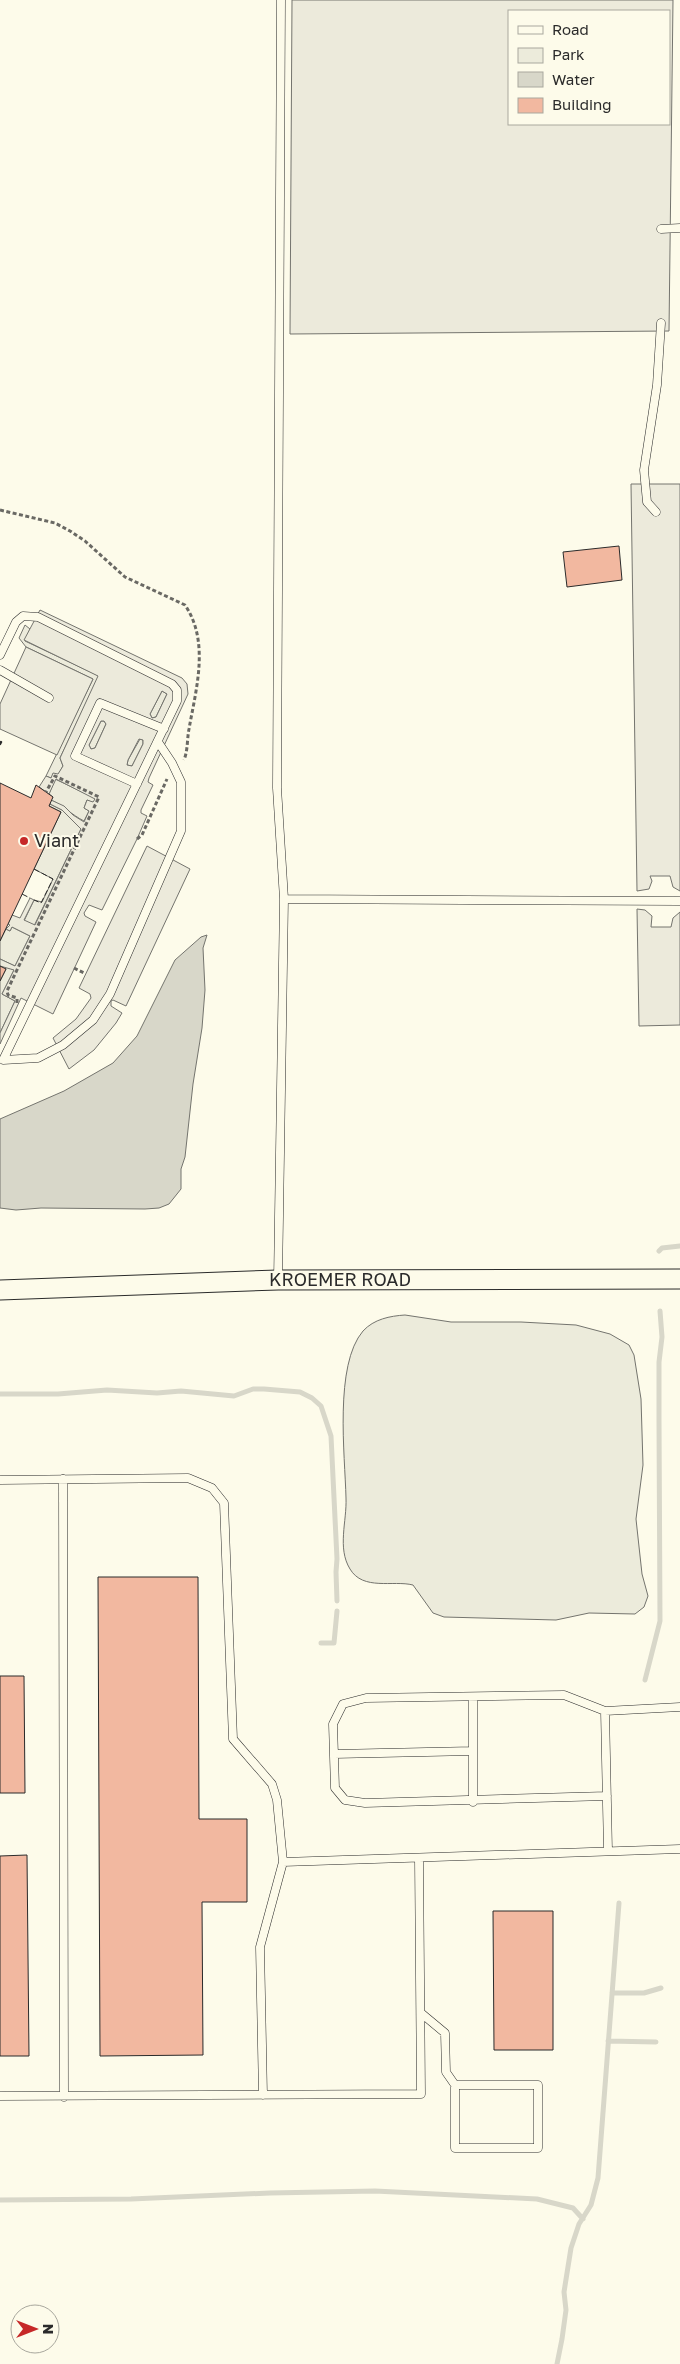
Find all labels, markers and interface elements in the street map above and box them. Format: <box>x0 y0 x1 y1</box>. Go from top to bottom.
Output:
legend <box>508 10 670 125</box>
text: Road <box>552 20 589 38</box>
text: Park <box>552 45 585 63</box>
text: Water <box>552 70 595 88</box>
text: Building <box>552 95 612 113</box>
place label: Viant <box>34 829 79 851</box>
marker: Viant <box>18 835 30 847</box>
street label: KROEMER ROAD <box>269 1268 411 1290</box>
north arrow <box>10 2304 60 2354</box>
text: N <box>40 2324 57 2334</box>

